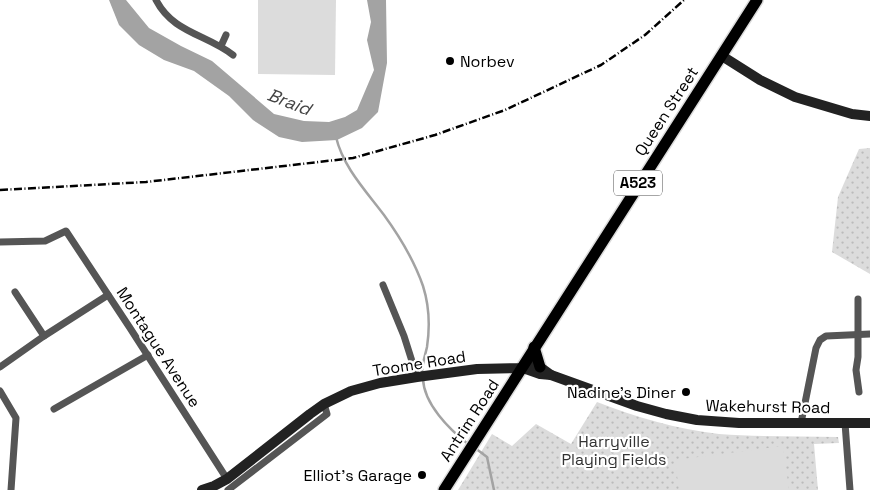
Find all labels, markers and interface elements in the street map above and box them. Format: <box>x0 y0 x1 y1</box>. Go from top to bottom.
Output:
place label: Norbev <box>460 51 515 72</box>
marker: Norbev <box>444 55 456 67</box>
street label: Queen Street <box>630 63 703 160</box>
water label: Braid <box>264 83 316 121</box>
road number: A523 <box>614 170 662 196</box>
street label: Montague Avenue <box>112 283 205 412</box>
street label: Toome Road <box>371 346 467 381</box>
street label: Antrim Road <box>435 375 504 465</box>
place label: Nadine's Diner <box>567 382 676 403</box>
marker: Nadine's Diner <box>680 386 692 398</box>
street label: Wakehurst Road <box>705 395 831 418</box>
park label: Harryville Playing Fields <box>561 431 667 470</box>
place label: Elliot's Garage <box>303 465 412 486</box>
marker: Elliot's Garage <box>416 469 428 481</box>

